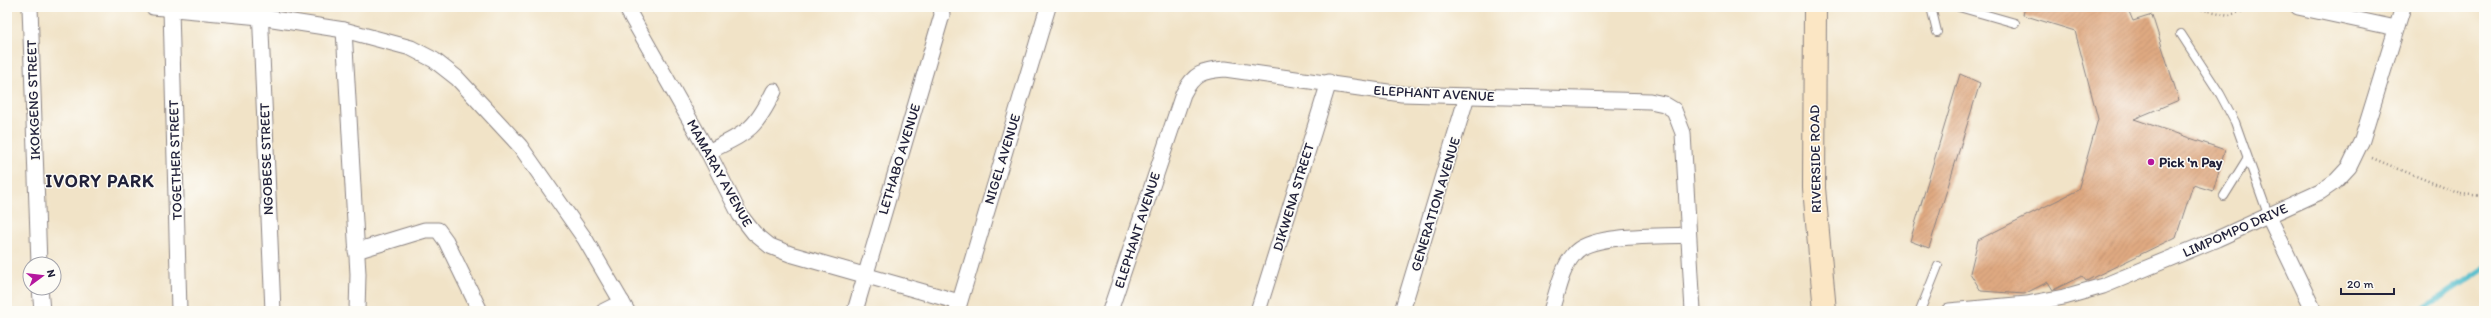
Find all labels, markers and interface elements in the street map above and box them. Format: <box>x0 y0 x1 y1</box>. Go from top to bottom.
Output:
street label: IKOKGENG STREET <box>23 39 44 161</box>
street label: ELEPHANT AVENUE <box>1373 82 1495 105</box>
street label: TOGETHER STREET <box>165 99 186 220</box>
street label: LETHABO AVENUE <box>875 101 925 217</box>
street label: NGOBESE STREET <box>256 102 277 216</box>
street label: RIVERSIDE ROAD <box>1806 105 1825 213</box>
street label: NIGEL AVENUE <box>981 112 1024 206</box>
street label: MAMARAY AVENUE <box>683 116 756 230</box>
street label: GENERATION AVENUE <box>1407 135 1464 273</box>
street label: DIKWENA STREET <box>1269 141 1318 253</box>
place label: Pick 'n Pay <box>2159 154 2223 171</box>
marker: Pick 'n Pay <box>2146 157 2156 167</box>
district label: IVORY PARK <box>46 170 154 192</box>
street label: ELEPHANT AVENUE <box>1111 170 1164 290</box>
street label: LIMPOMPO DRIVE <box>2180 200 2290 261</box>
north arrow <box>22 256 62 296</box>
text: N <box>44 268 58 279</box>
scale bar <box>2341 270 2394 296</box>
text: 20 m <box>2347 277 2374 291</box>

